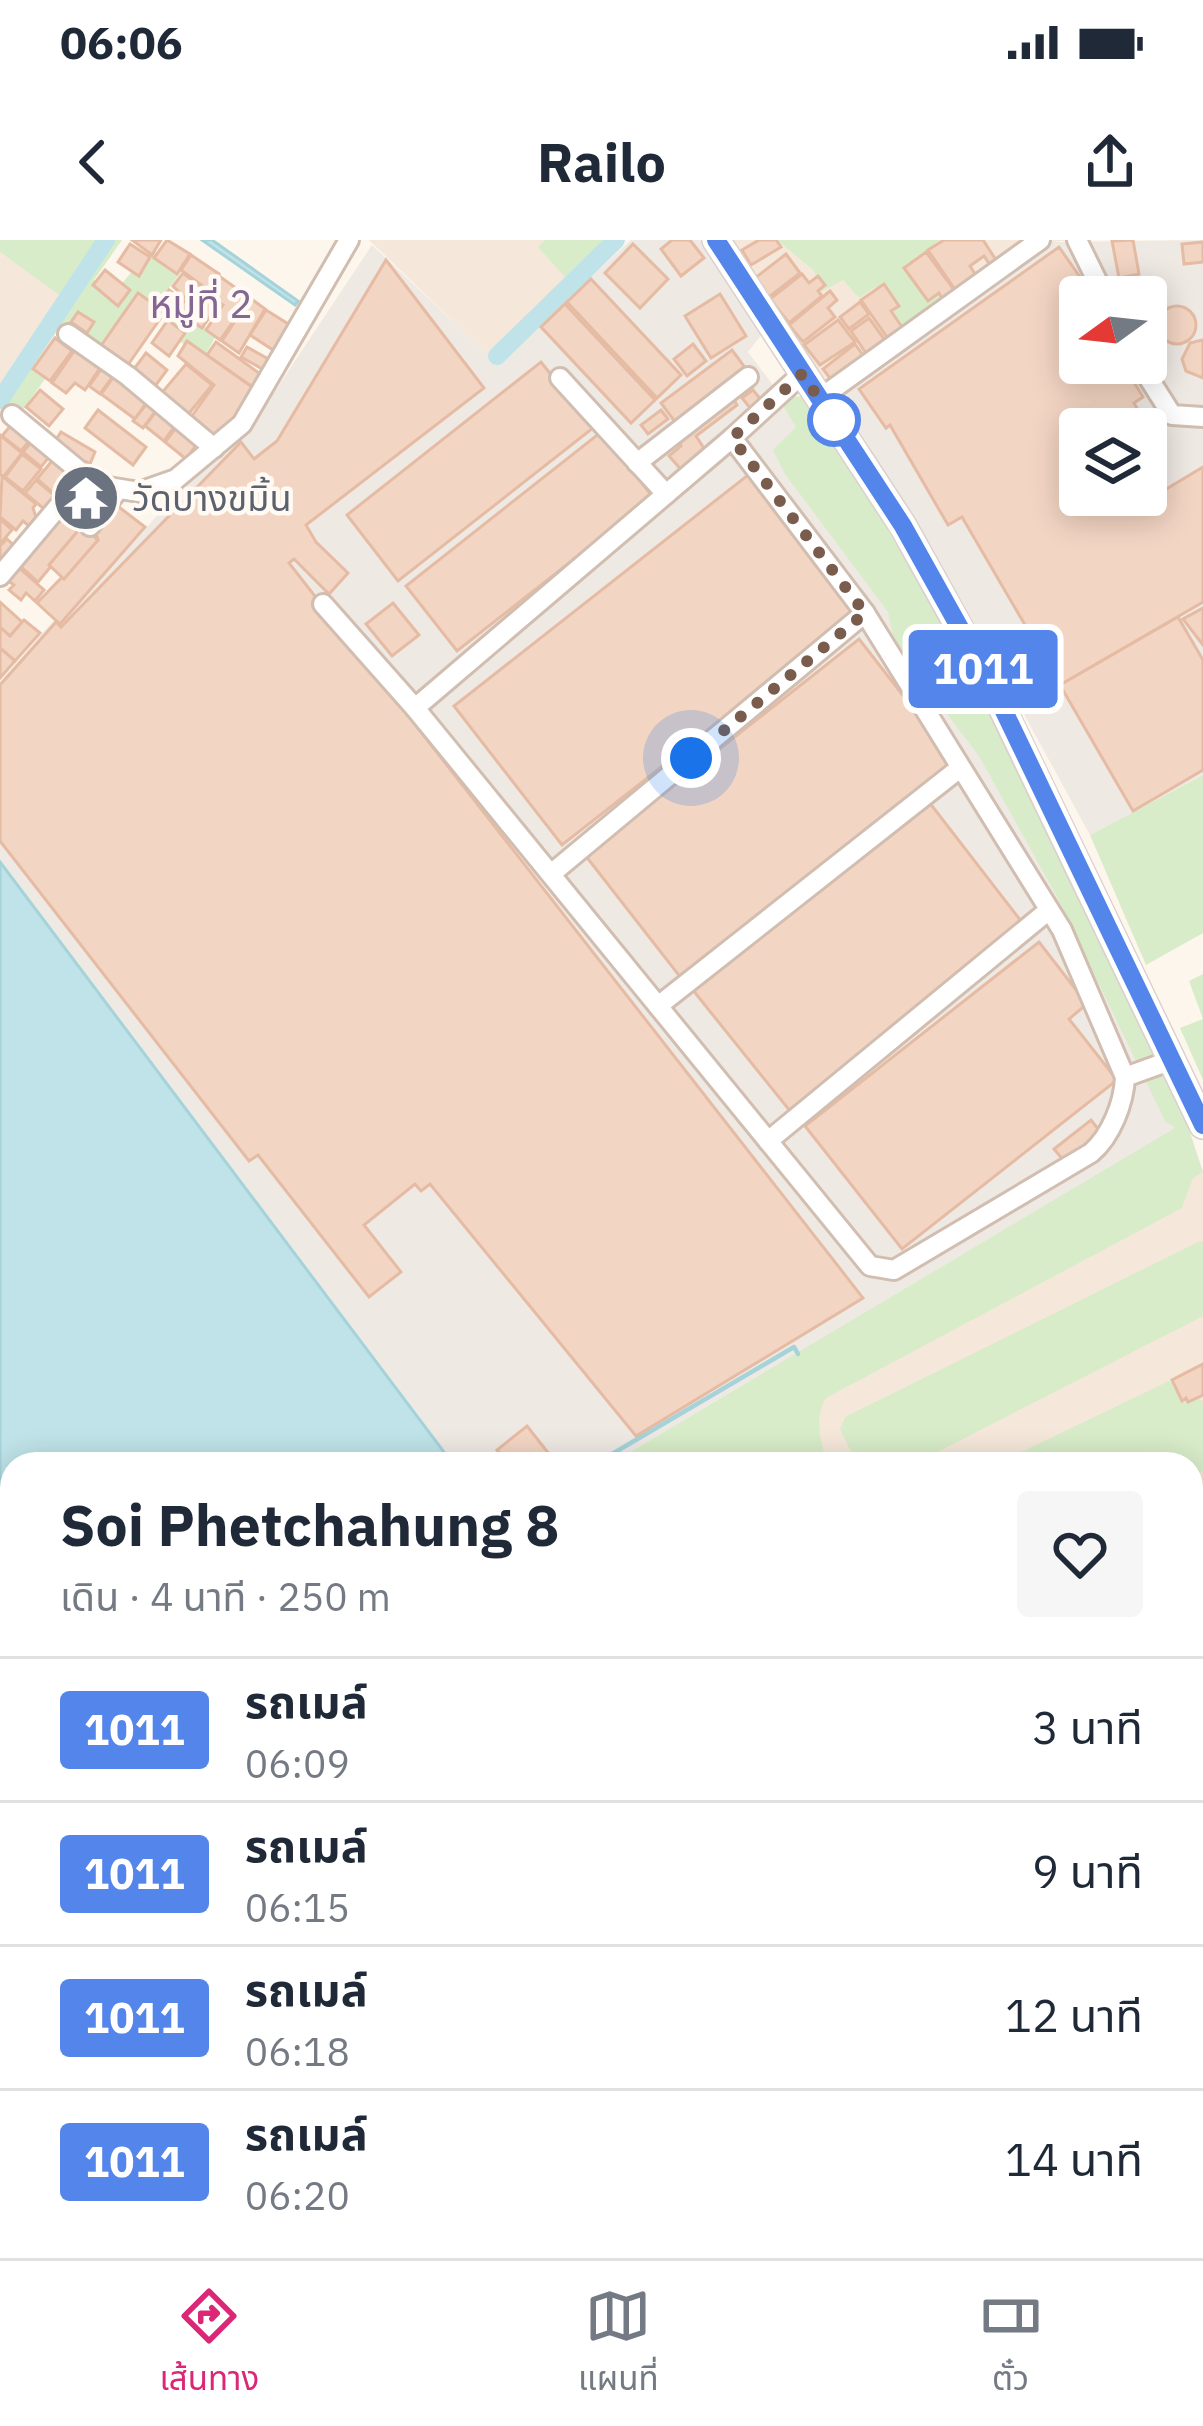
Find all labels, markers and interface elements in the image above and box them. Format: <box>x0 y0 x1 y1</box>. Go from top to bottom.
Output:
text: 06:06 <box>60 13 183 71</box>
text: Railo <box>537 127 666 197</box>
icon: back <box>60 129 126 195</box>
icon: share <box>1077 129 1143 195</box>
north arrow <box>1059 276 1167 384</box>
map controls <box>1059 276 1167 516</box>
district label: หมู่ที่ 2 <box>149 278 253 329</box>
unlabelled marker <box>809 395 859 445</box>
button: layers <box>1059 408 1167 516</box>
temple icon: วัดบางขมิ้น <box>51 463 121 533</box>
place label: วัดบางขมิ้น <box>132 474 291 521</box>
line badge: 1011 <box>899 630 1067 708</box>
text: 1011 <box>933 641 1033 696</box>
your location <box>661 728 721 788</box>
text: Soi Phetchahung 8 <box>60 1488 559 1562</box>
button: heart <box>1017 1491 1143 1617</box>
text: เดิน · 4 นาที · 250 m <box>60 1571 391 1622</box>
text: รถเมล์ <box>245 1672 368 1730</box>
text: 3 นาที <box>1032 1698 1143 1756</box>
text: 1011 <box>84 1702 185 1757</box>
text: 06:09 <box>245 1738 350 1789</box>
text: รถเมล์ <box>245 1816 368 1874</box>
text: 9 นาที <box>1032 1842 1143 1900</box>
text: 1011 <box>84 1846 185 1901</box>
text: 06:15 <box>245 1882 350 1933</box>
text: รถเมล์ <box>245 1960 368 2018</box>
text: 12 นาที <box>1005 1986 1143 2044</box>
text: 1011 <box>84 1990 185 2045</box>
text: 06:18 <box>245 2026 350 2077</box>
text: รถเมล์ <box>245 2104 368 2162</box>
text: 14 นาที <box>1005 2130 1143 2188</box>
text: 1011 <box>84 2134 185 2189</box>
text: 06:20 <box>245 2170 350 2221</box>
tab: เส้นทาง <box>159 2283 259 2405</box>
tab: แผนที่ <box>578 2283 659 2405</box>
tab: ตั๋ว <box>978 2283 1044 2405</box>

